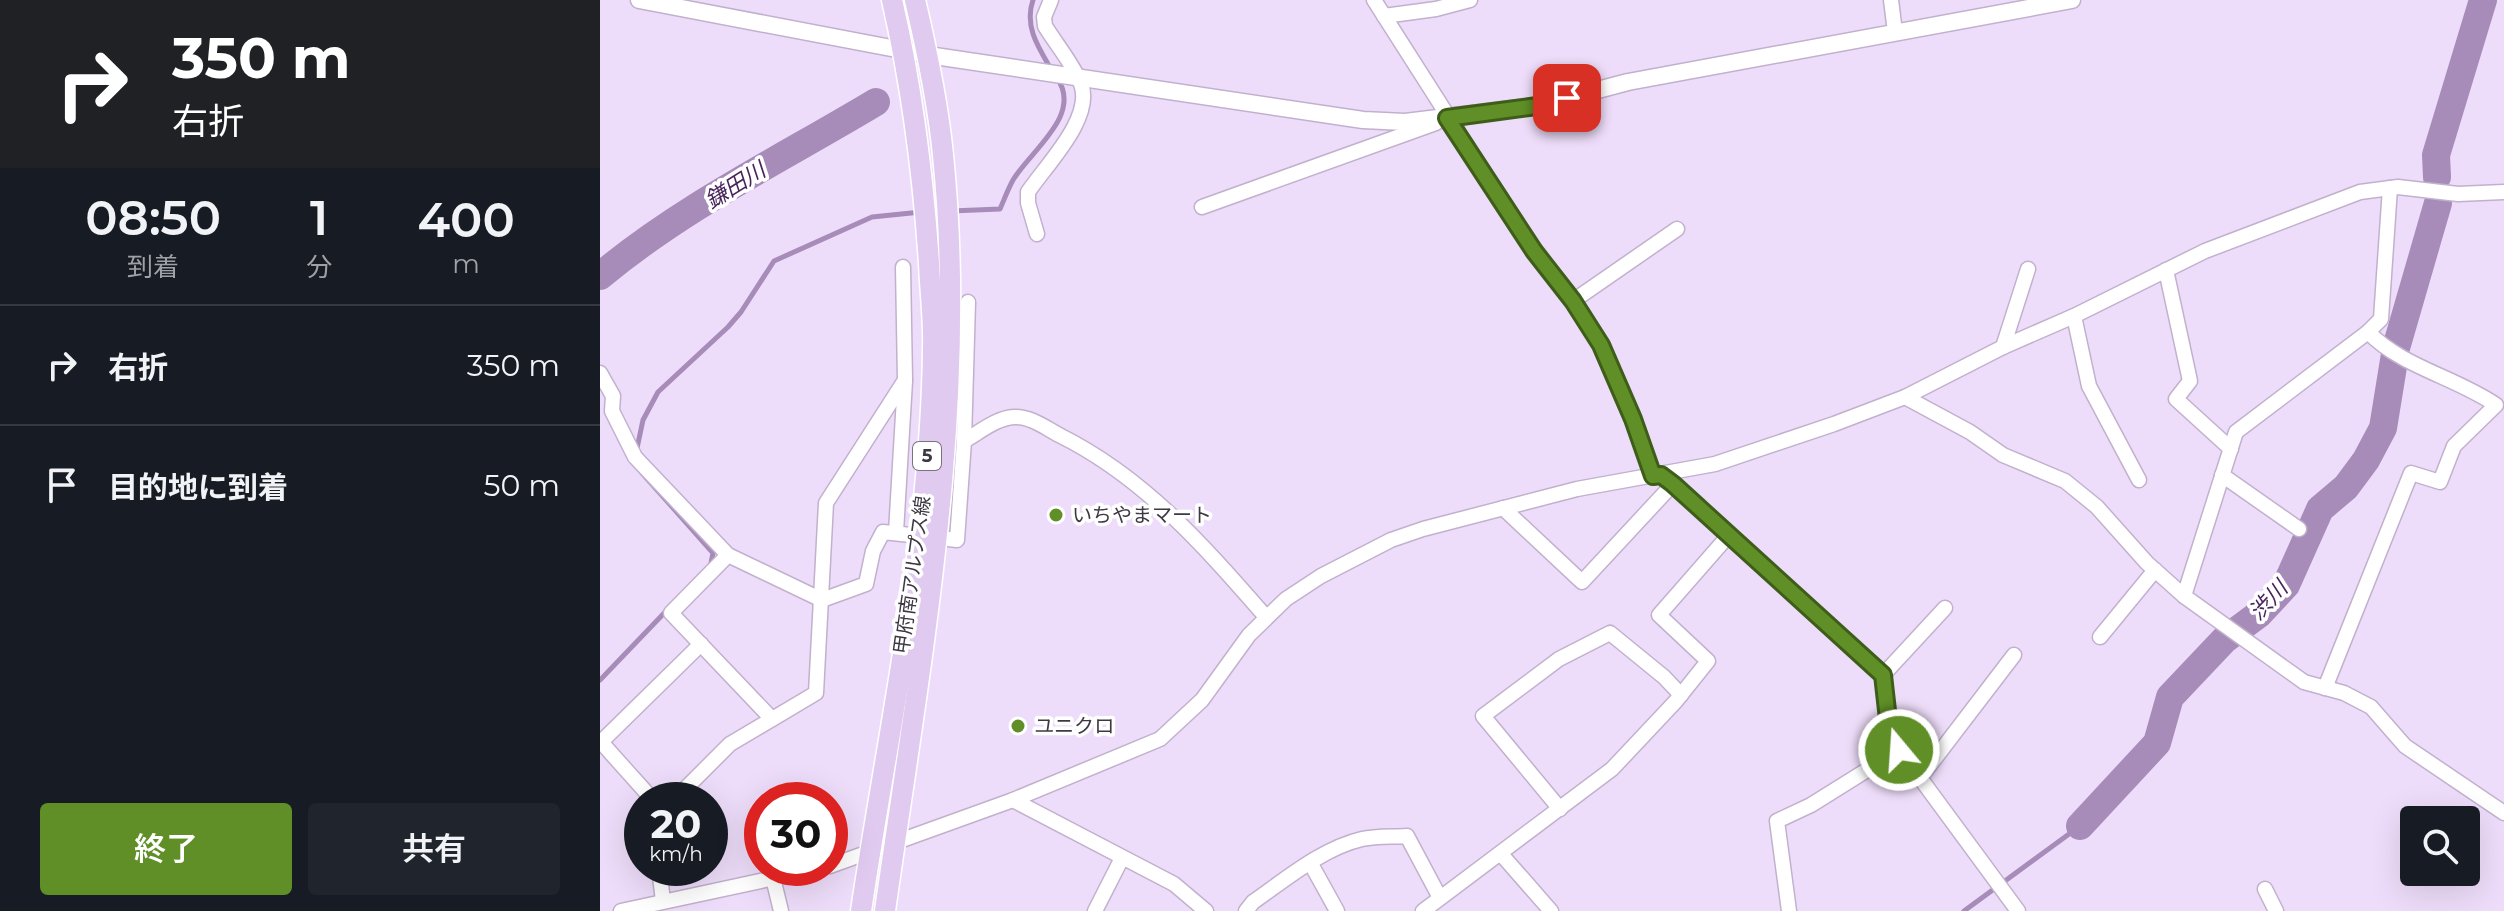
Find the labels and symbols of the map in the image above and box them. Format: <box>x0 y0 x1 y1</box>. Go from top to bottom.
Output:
pin <box>1533 64 1601 132</box>
water label: 鎌田川 <box>700 155 772 214</box>
road number: 5 <box>913 442 941 470</box>
street label: 甲府南アルプス線 <box>889 494 935 656</box>
place label: いちやまマート <box>1072 503 1212 527</box>
marker: いちやまマート <box>1047 506 1065 524</box>
water label: 渋川 <box>2243 574 2295 626</box>
position arrow <box>1857 708 1941 792</box>
place label: ユニクロ <box>1034 714 1114 738</box>
marker: ユニクロ <box>1009 717 1027 735</box>
speed limit sign: 30 <box>744 782 848 886</box>

